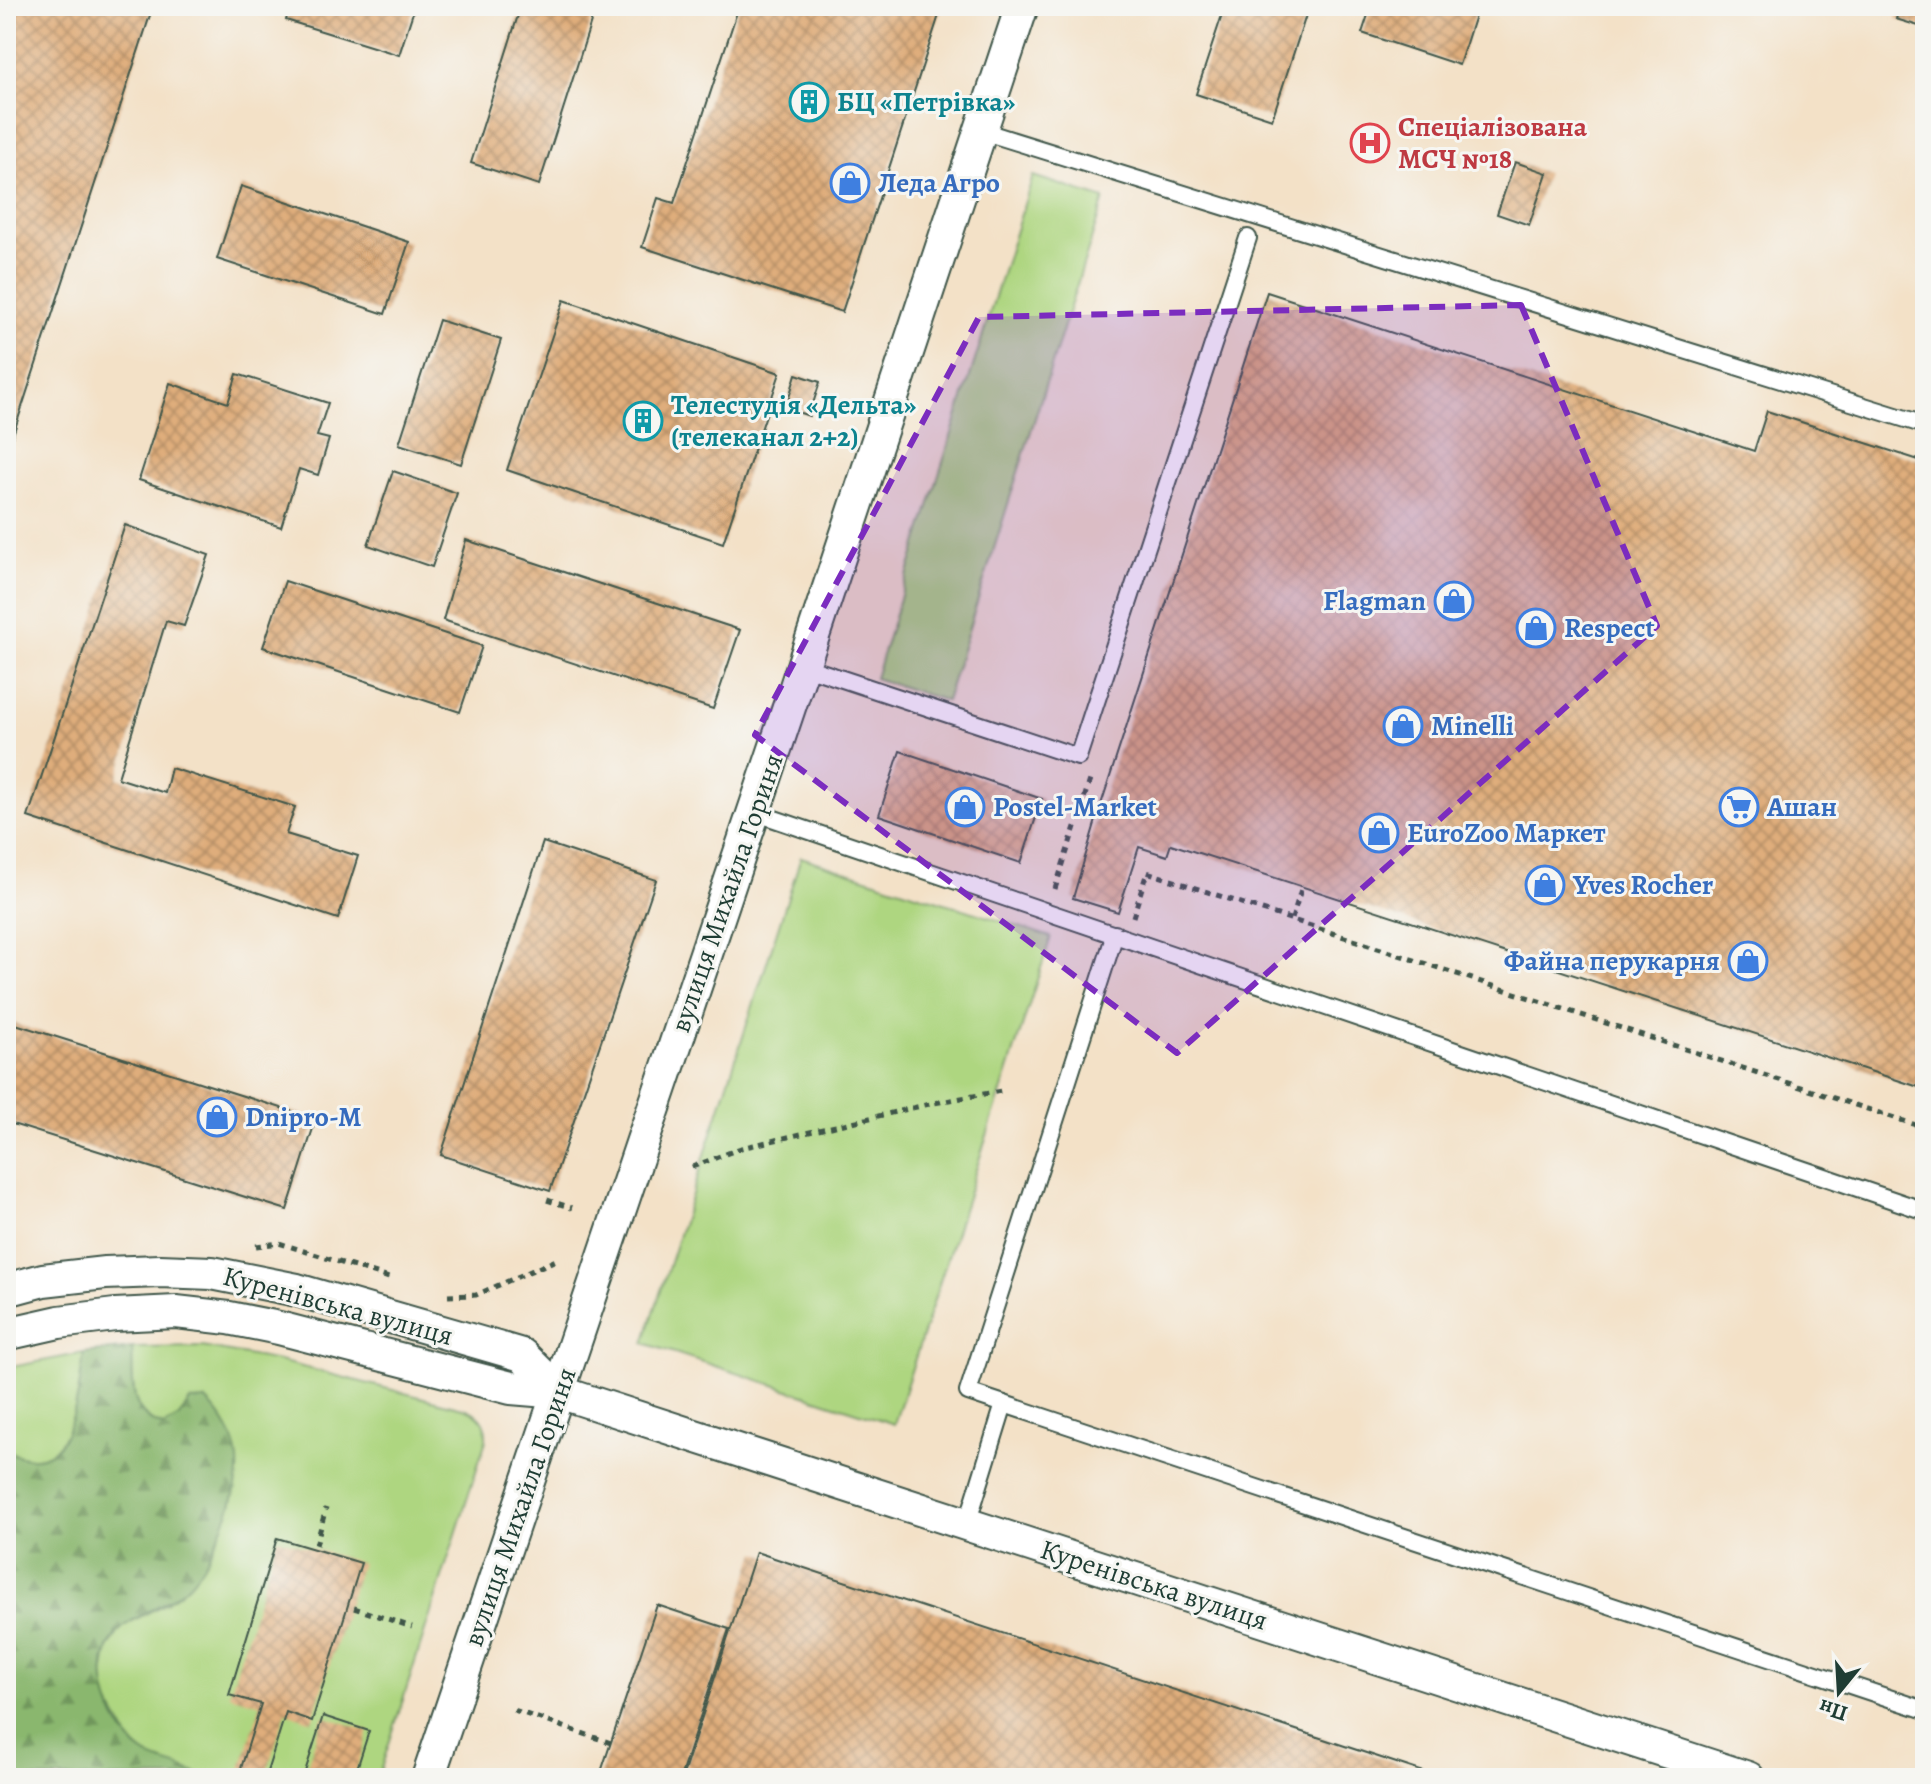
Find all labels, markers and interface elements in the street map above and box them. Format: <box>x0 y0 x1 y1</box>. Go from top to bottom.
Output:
building icon: БЦ «Петрівка» <box>788 81 830 123</box>
place label: БЦ «Петрівка» <box>837 83 1015 121</box>
place label: Спеціалізована МСЧ №18 <box>1398 108 1588 178</box>
hospital icon: Спеціалізована МСЧ №18 <box>1349 122 1391 164</box>
shop icon: Леда Агро <box>829 162 871 204</box>
place label: Леда Агро <box>878 164 1000 202</box>
place label: Телестудія «Дельта» (телеканал 2+2) <box>671 386 916 456</box>
building icon: Телестудія «Дельта» (телеканал 2+2) <box>622 400 664 442</box>
shop icon: Flagman <box>1433 580 1475 622</box>
place label: Flagman <box>1323 582 1426 620</box>
shop icon: Respect <box>1515 607 1557 649</box>
place label: Respect <box>1564 609 1655 647</box>
shop icon: Minelli <box>1382 705 1424 747</box>
place label: Minelli <box>1431 707 1514 745</box>
street label: вулиця Михайла Гориня <box>661 748 793 1038</box>
shop icon: Postel-Market <box>944 786 986 828</box>
supermarket icon: Ашан <box>1718 786 1760 828</box>
place label: Postel-Market <box>993 788 1157 826</box>
place label: Ашан <box>1766 788 1837 826</box>
shop icon: EuroZoo Маркет <box>1358 812 1400 854</box>
place label: EuroZoo Маркет <box>1407 814 1606 852</box>
shop icon: Yves Rocher <box>1524 864 1566 906</box>
place label: Yves Rocher <box>1572 866 1714 904</box>
shop icon: Файна перукарня <box>1727 940 1769 982</box>
place label: Файна перукарня <box>1504 942 1720 980</box>
shop icon: Dnipro-M <box>196 1096 238 1138</box>
place label: Dnipro-M <box>245 1098 362 1136</box>
street label: Куренівська вулиця <box>219 1257 457 1355</box>
street label: вулиця Михайла Гориня <box>454 1362 586 1652</box>
street label: Куренівська вулиця <box>1035 1530 1273 1640</box>
north arrow <box>1799 1652 1879 1732</box>
text: Пн <box>1815 1691 1851 1729</box>

